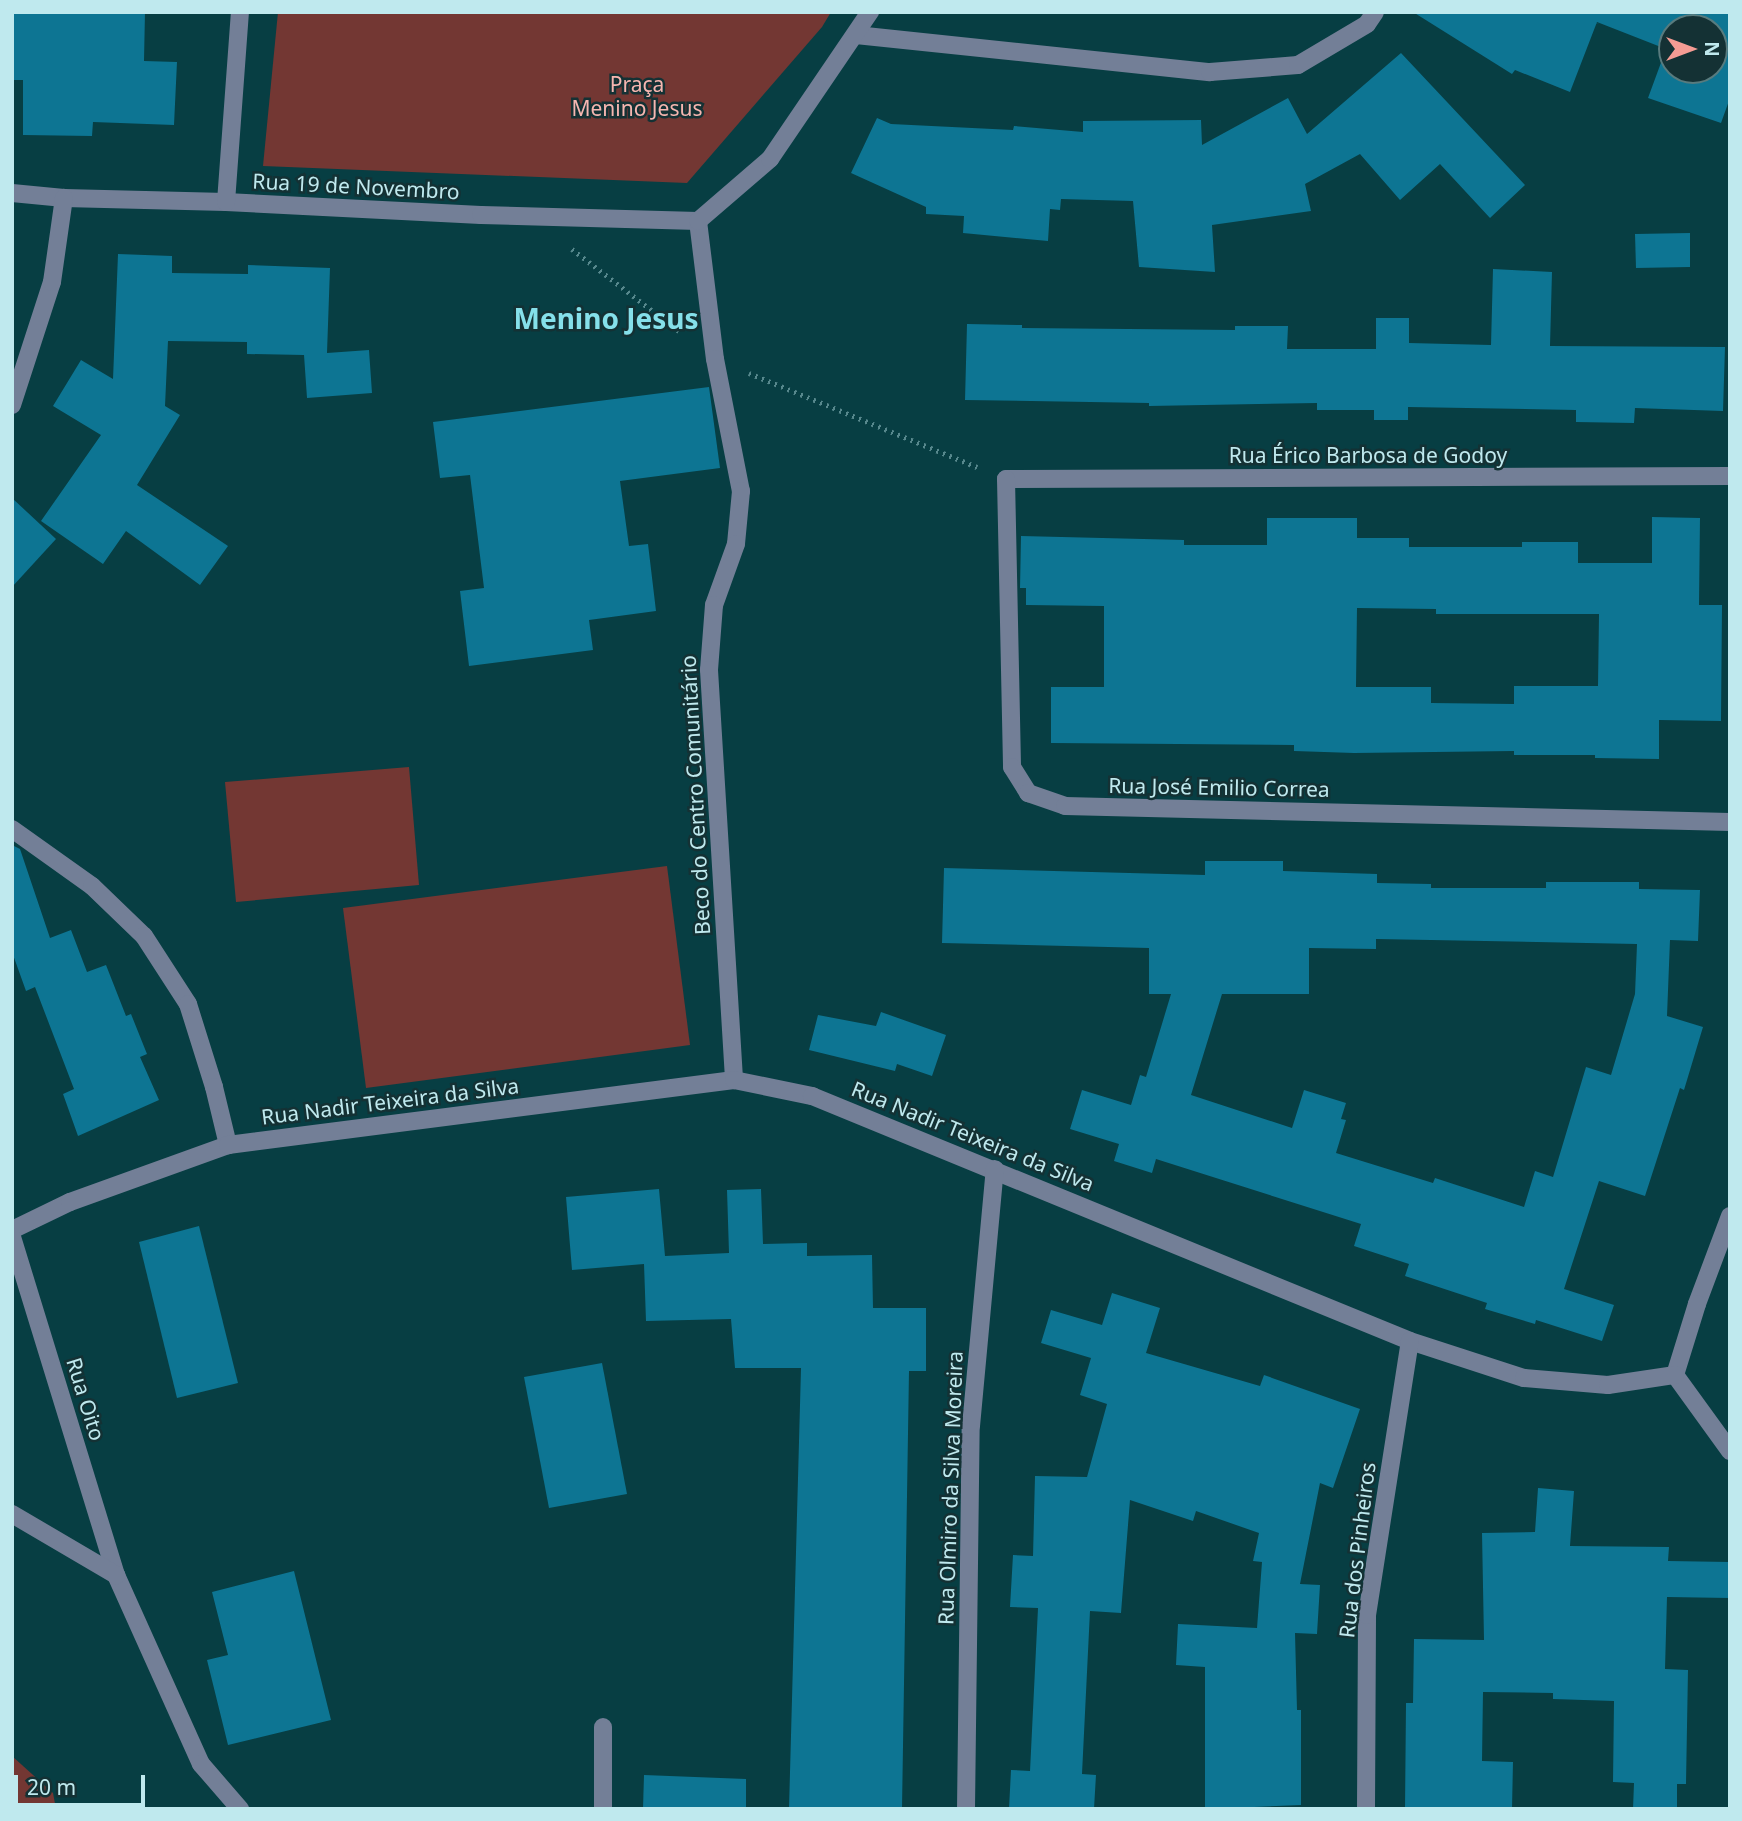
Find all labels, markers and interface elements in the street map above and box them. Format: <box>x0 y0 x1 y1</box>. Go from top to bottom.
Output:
north arrow <box>1658 14 1728 84</box>
text: N <box>1699 41 1725 57</box>
park label: Praça Menino Jesus <box>571 71 703 121</box>
street label: Rua 19 de Novembro <box>252 168 460 204</box>
district label: Menino Jesus <box>514 301 698 335</box>
street label: Rua Érico Barbosa de Godoy <box>1229 442 1507 468</box>
street label: Beco do Centro Comunitário <box>675 655 715 935</box>
street label: Rua José Emilio Correa <box>1108 772 1330 802</box>
street label: Rua Nadir Teixeira da Silva <box>260 1073 520 1129</box>
street label: Rua Nadir Teixeira da Silva <box>848 1076 1098 1196</box>
street label: Rua Olmiro da Silva Moreira <box>933 1350 967 1626</box>
street label: Rua Oito <box>61 1354 111 1444</box>
street label: Rua dos Pinheiros <box>1334 1461 1380 1639</box>
scale bar <box>18 1762 149 1806</box>
text: 20 m <box>27 1773 76 1801</box>

